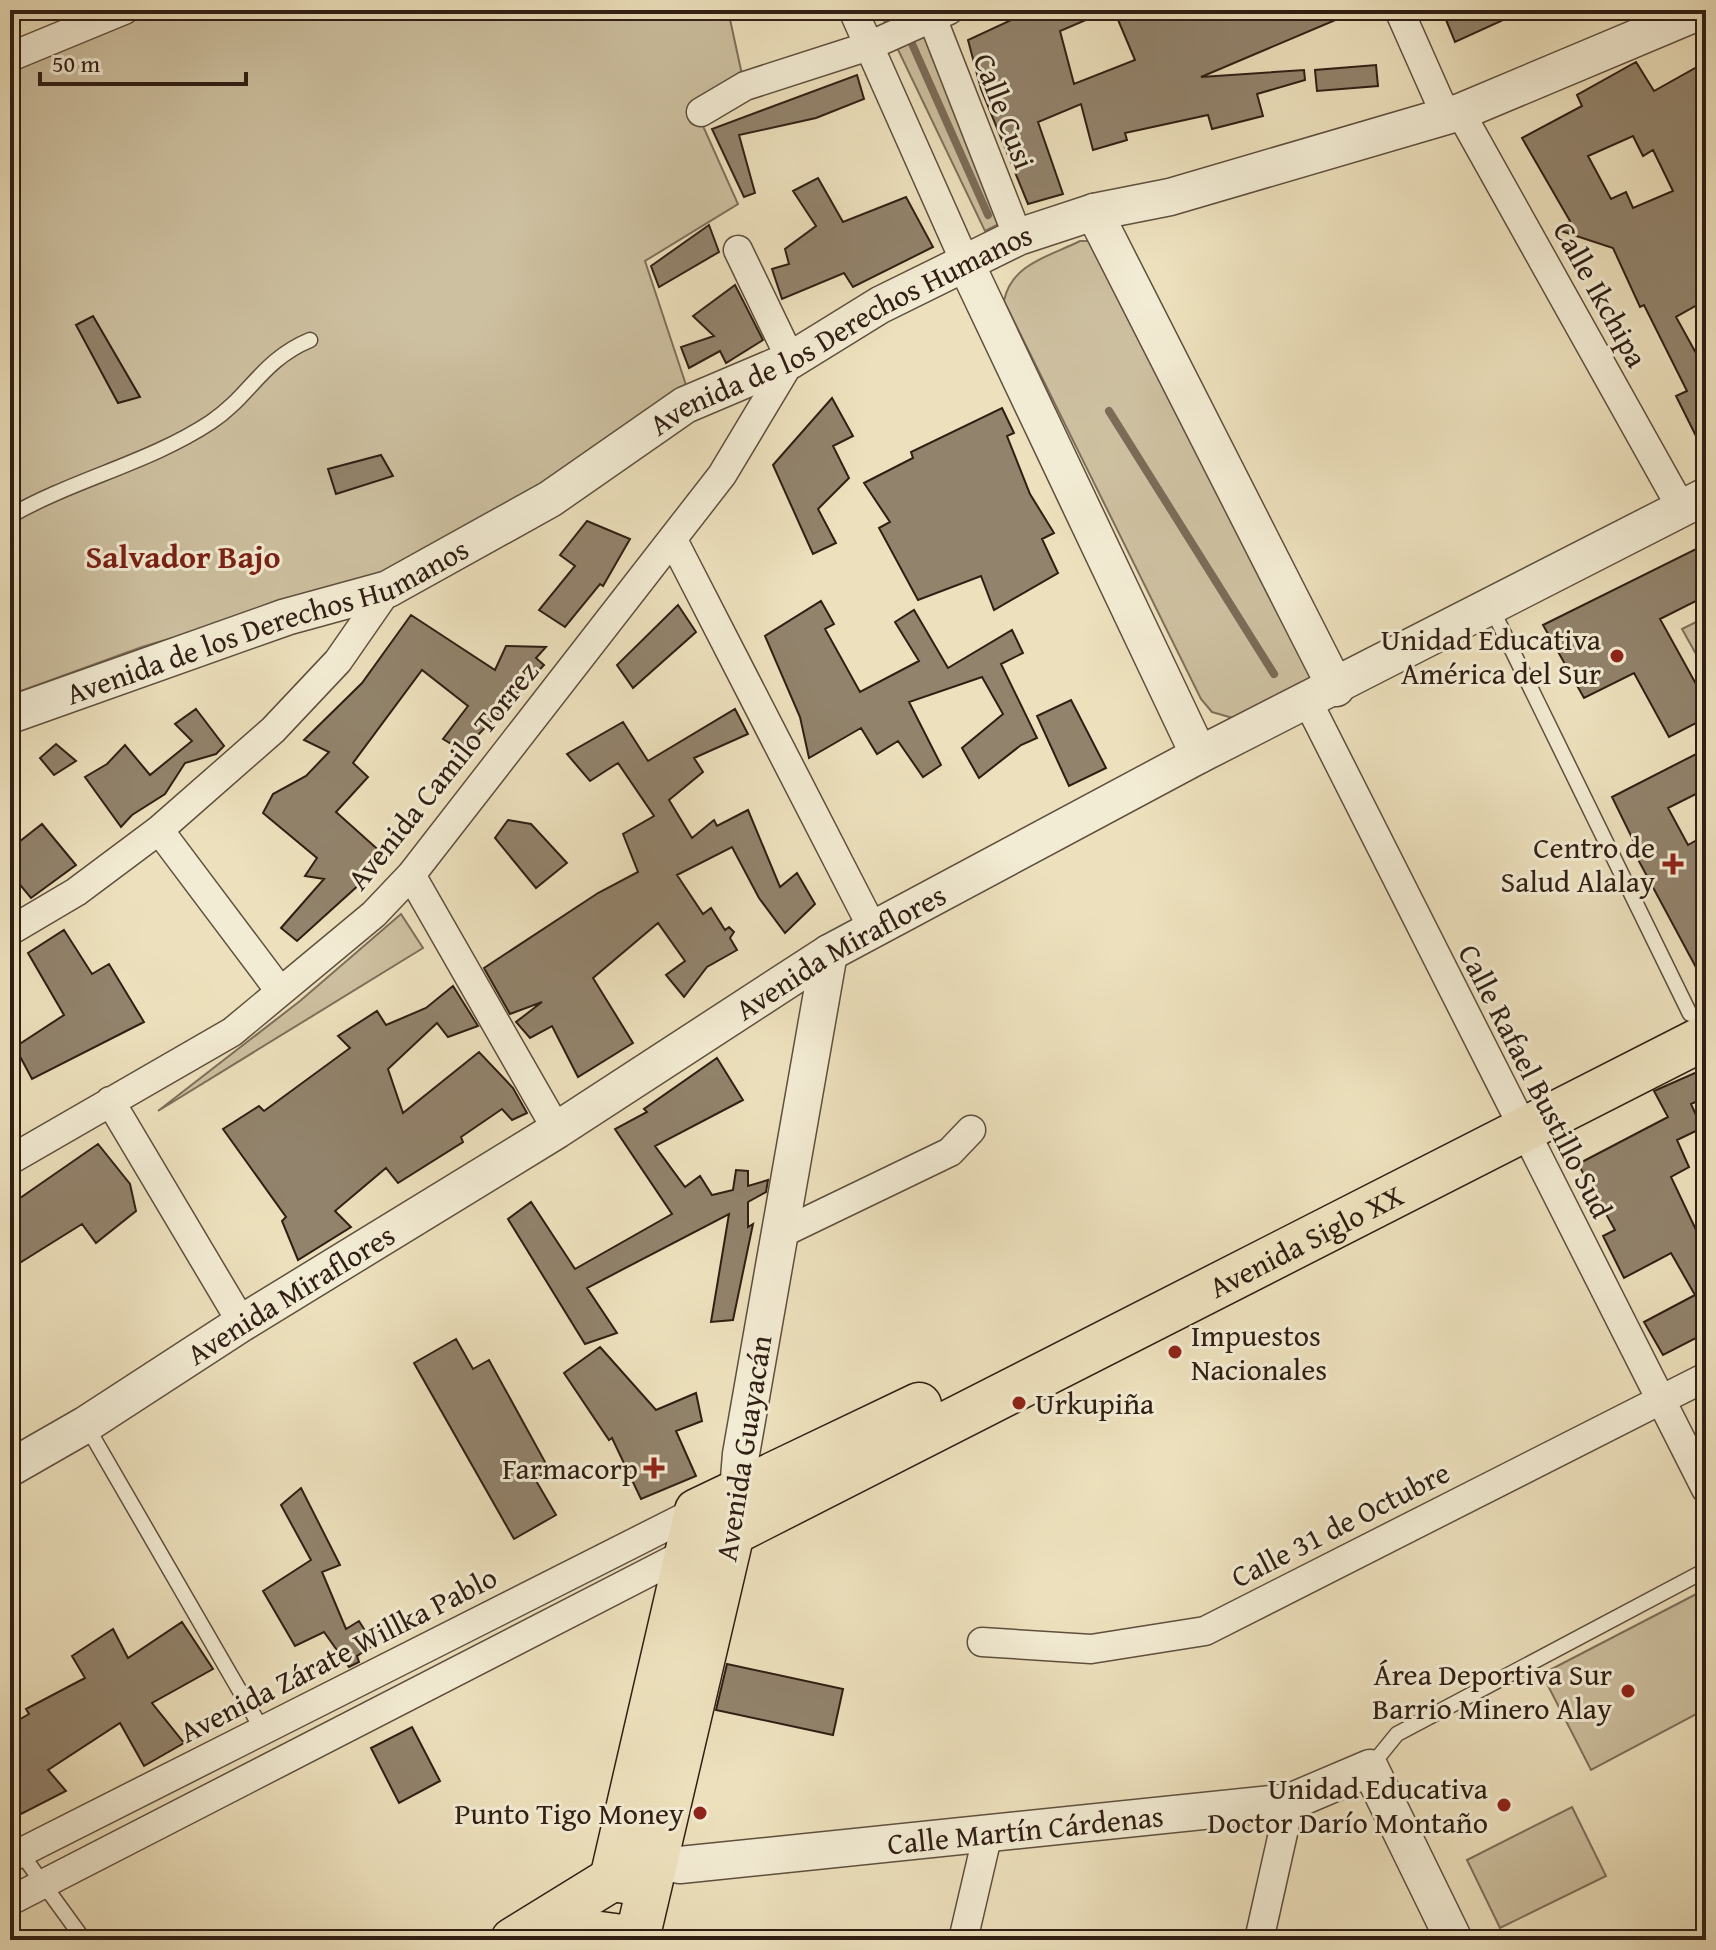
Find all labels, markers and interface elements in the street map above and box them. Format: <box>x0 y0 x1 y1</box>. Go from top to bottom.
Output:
scale bar <box>40 36 246 86</box>
text: 50 m <box>52 46 100 81</box>
street label: Calle Cusi <box>963 47 1047 175</box>
street label: Avenida de los Derechos Humanos <box>640 212 1038 446</box>
street label: Calle Ikchipa <box>1543 213 1659 375</box>
street label: Avenida de los Derechos Humanos <box>60 527 476 715</box>
district label: Salvador Bajo <box>85 533 281 580</box>
place label: Unidad Educativa América del Sur <box>1381 617 1601 695</box>
marker: Unidad Educativa América del Sur <box>1608 647 1626 665</box>
street label: Avenida Camilo Torrez <box>336 651 548 899</box>
place label: Centro de Salud Alalay <box>1501 825 1655 903</box>
marker: Centro de Salud Alalay <box>1662 853 1684 875</box>
street label: Avenida Miraflores <box>726 873 953 1031</box>
street label: Calle Rafael Bustillo Sud <box>1448 936 1624 1226</box>
street label: Avenida Siglo XX <box>1201 1173 1411 1309</box>
street label: Avenida Miraflores <box>178 1213 403 1376</box>
place label: Impuestos Nacionales <box>1191 1313 1327 1391</box>
street label: Avenida Guayacán <box>703 1332 783 1564</box>
marker: Impuestos Nacionales <box>1166 1343 1184 1361</box>
place label: Urkupiña <box>1035 1381 1154 1425</box>
marker: Urkupiña <box>1010 1394 1028 1412</box>
place label: Farmacorp <box>502 1446 638 1490</box>
street label: Calle 31 de Octubre <box>1223 1450 1457 1598</box>
marker: Farmacorp <box>645 1459 663 1477</box>
street label: Avenida Zárate Willka Pablo <box>172 1555 504 1753</box>
place label: Área Deportiva Sur Barrio Minero Alay <box>1372 1652 1612 1730</box>
marker: Área Deportiva Sur Barrio Minero Alay <box>1619 1682 1637 1700</box>
place label: Unidad Educativa Doctor Darío Montaño <box>1208 1766 1488 1844</box>
place label: Punto Tigo Money <box>454 1791 684 1835</box>
street label: Calle Martín Cárdenas <box>885 1793 1166 1865</box>
marker: Unidad Educativa Doctor Darío Montaño <box>1495 1796 1513 1814</box>
marker: Punto Tigo Money <box>691 1804 709 1822</box>

